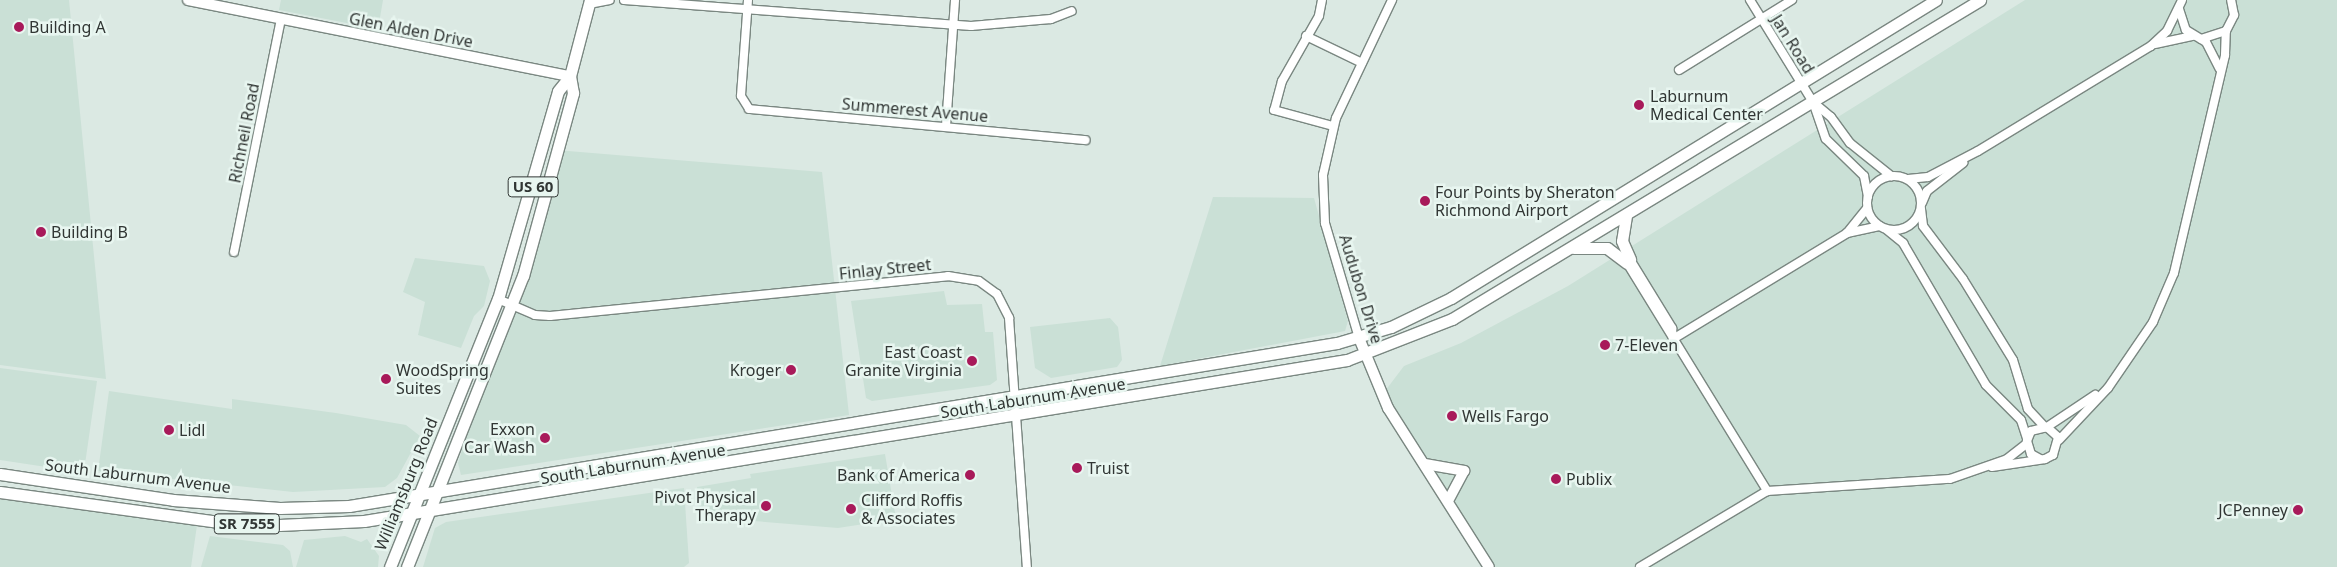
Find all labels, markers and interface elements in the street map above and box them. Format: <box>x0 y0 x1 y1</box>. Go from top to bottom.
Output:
street label: Glen Alden Drive <box>347 9 475 51</box>
street label: Jan Road <box>1767 11 1819 77</box>
place label: Building A <box>29 17 106 37</box>
marker: Building A <box>13 21 25 33</box>
street label: Richneil Road <box>225 81 263 185</box>
place label: Laburnum Medical Center <box>1650 86 1763 124</box>
street label: Summerest Avenue <box>841 94 989 126</box>
marker: Laburnum Medical Center <box>1632 98 1646 112</box>
road number: US 60 <box>507 174 559 200</box>
place label: Four Points by Sheraton Richmond Airport <box>1435 182 1615 220</box>
marker: Four Points by Sheraton Richmond Airport <box>1419 195 1431 207</box>
place label: Building B <box>51 222 128 242</box>
marker: Building B <box>35 226 47 238</box>
street label: Audubon Drive <box>1335 232 1387 346</box>
street label: Finlay Street <box>838 255 932 283</box>
place label: 7-Eleven <box>1615 335 1678 355</box>
marker: 7-Eleven <box>1599 339 1611 351</box>
place label: East Coast Granite Virginia <box>845 342 962 380</box>
marker: East Coast Granite Virginia <box>966 355 978 367</box>
place label: WoodSpring Suites <box>396 360 489 398</box>
place label: Kroger <box>730 360 781 380</box>
marker: Kroger <box>785 364 797 376</box>
marker: WoodSpring Suites <box>380 373 392 385</box>
street label: South Laburnum Avenue <box>939 374 1127 422</box>
place label: Wells Fargo <box>1462 406 1549 426</box>
marker: Wells Fargo <box>1446 410 1458 422</box>
street label: Williamsburg Road <box>371 415 441 553</box>
place label: Exxon Car Wash <box>464 419 535 457</box>
place label: Lidl <box>179 420 205 440</box>
marker: Lidl <box>163 424 175 436</box>
marker: Exxon Car Wash <box>539 432 551 444</box>
street label: South Laburnum Avenue <box>539 440 727 488</box>
street label: South Laburnum Avenue <box>44 455 232 497</box>
place label: Truist <box>1087 458 1129 478</box>
marker: Truist <box>1071 462 1083 474</box>
place label: Bank of America <box>837 465 960 485</box>
marker: Bank of America <box>964 469 976 481</box>
place label: Publix <box>1566 469 1612 489</box>
marker: Publix <box>1550 473 1562 485</box>
place label: Pivot Physical Therapy <box>654 487 756 525</box>
place label: Clifford Roffis & Associates <box>861 490 963 528</box>
marker: Pivot Physical Therapy <box>760 500 772 512</box>
place label: JCPenney <box>2218 500 2288 520</box>
marker: Clifford Roffis & Associates <box>845 503 857 515</box>
marker: JCPenney <box>2292 504 2304 516</box>
road number: SR 7555 <box>213 512 281 536</box>

